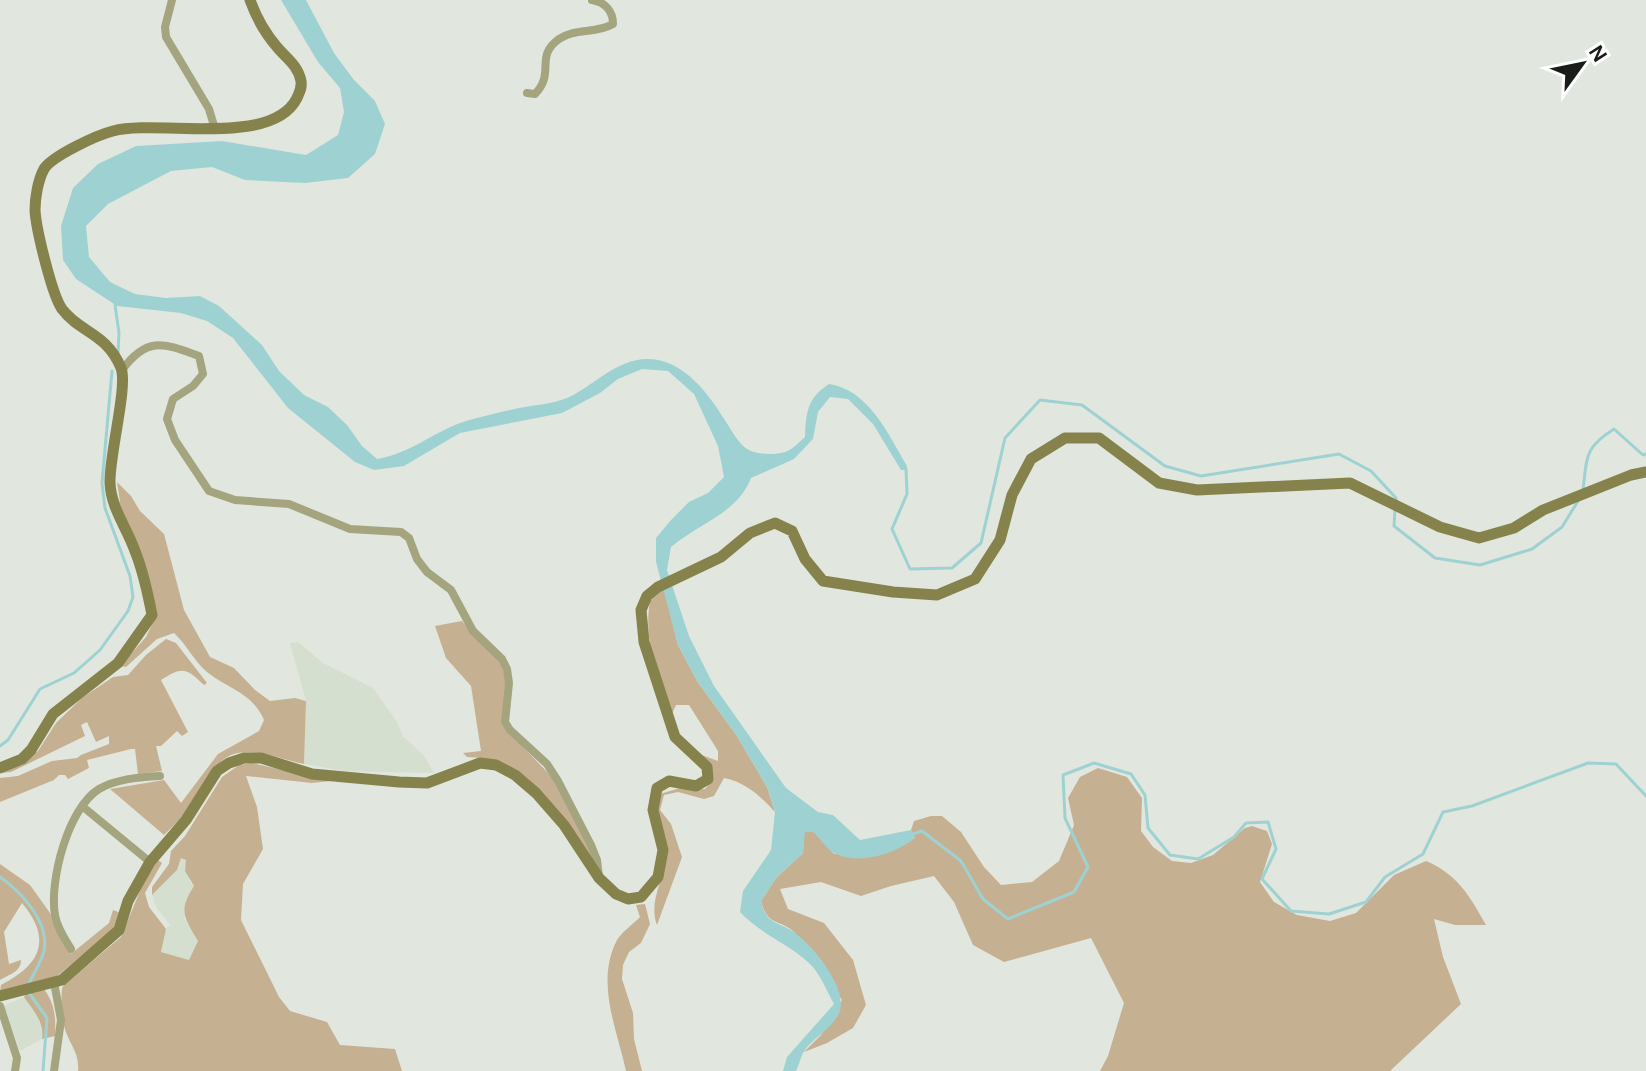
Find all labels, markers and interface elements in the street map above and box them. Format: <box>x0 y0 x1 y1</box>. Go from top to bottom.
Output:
north arrow <box>1542 24 1622 104</box>
text: N <box>1583 40 1613 67</box>

